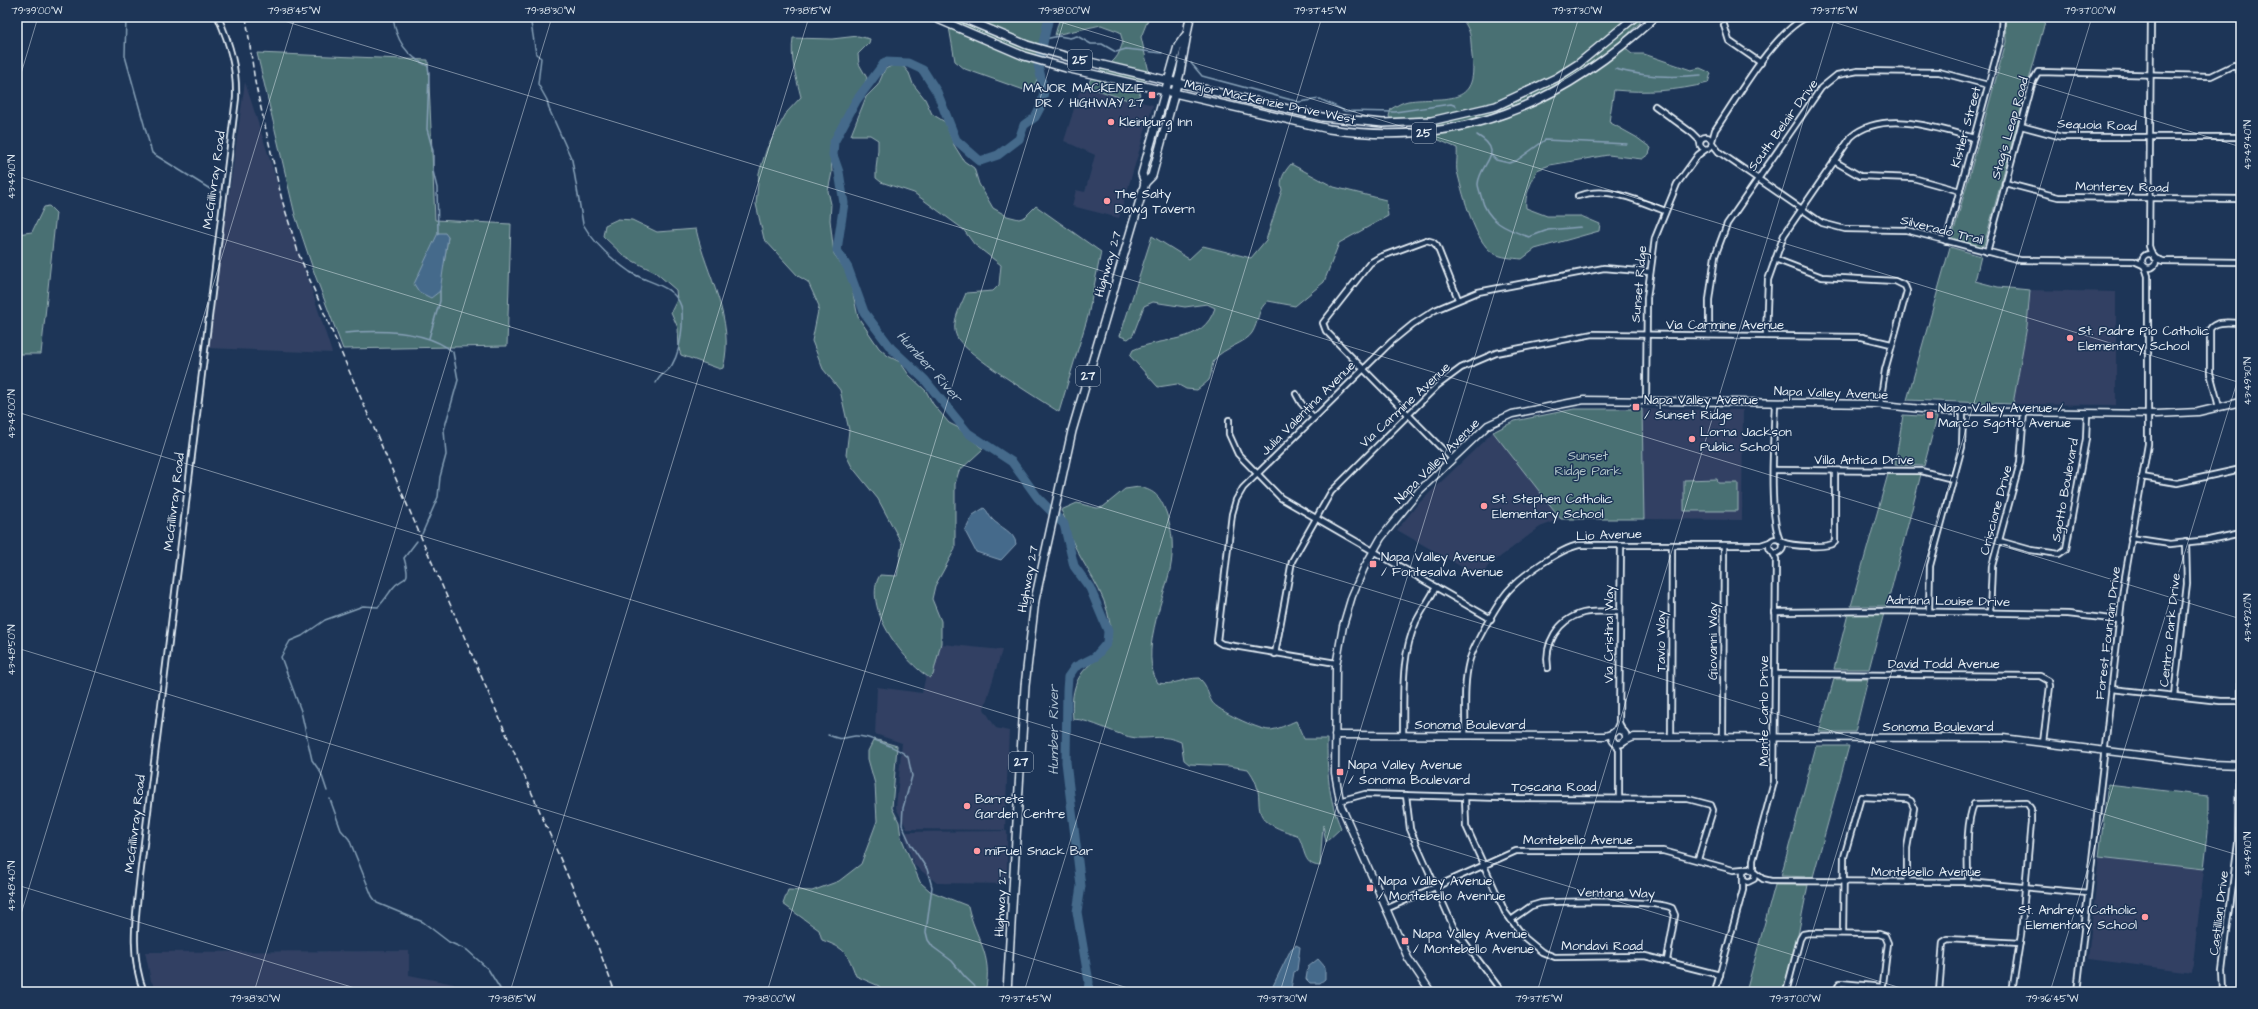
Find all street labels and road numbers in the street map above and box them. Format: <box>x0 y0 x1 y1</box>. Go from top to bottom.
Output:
road number: 25 <box>1068 50 1092 70</box>
street label: Stag's Leap Road <box>1987 74 2034 182</box>
street label: Major MacKenzie Drive West <box>1183 75 1358 129</box>
street label: South Belair Drive <box>1743 75 1823 175</box>
street label: Kistler Street <box>1947 84 1986 170</box>
street label: Sequoia Road <box>2057 115 2137 135</box>
road number: 25 <box>1412 123 1436 143</box>
street label: McGillivray Road <box>198 130 231 230</box>
street label: Monterey Road <box>2075 177 2169 198</box>
street label: Silverado Trail <box>1899 211 1985 249</box>
street label: Highway 27 <box>1090 229 1127 299</box>
street label: Sunset Ridge <box>1627 245 1652 323</box>
street label: Via Carmine Avenue <box>1666 316 1784 334</box>
street label: Julia Valentina Avenue <box>1257 357 1359 459</box>
street label: Via Carmine Avenue <box>1356 358 1454 452</box>
road number: 27 <box>1076 366 1100 386</box>
street label: Napa Valley Avenue <box>1774 382 1888 405</box>
street label: Napa Valley Avenue <box>1390 414 1484 508</box>
street label: Sgotto Boulevard <box>2047 436 2084 543</box>
street label: Villa Antica Drive <box>1814 451 1914 469</box>
street label: McGillivray Road <box>159 452 190 552</box>
street label: Criscione Drive <box>1975 463 2017 557</box>
street label: Lio Avenue <box>1576 525 1642 545</box>
street label: Highway 27 <box>1013 544 1044 614</box>
street label: Forest Fountain Drive <box>2091 565 2125 701</box>
street label: Centro Park Drive <box>2155 572 2185 688</box>
street label: Via Cristina Way <box>1600 585 1619 683</box>
street label: Adriana Louise Drive <box>1886 591 2010 611</box>
street label: Giovanni Way <box>1704 602 1723 680</box>
street label: Tavio Way <box>1652 610 1671 672</box>
street label: David Todd Avenue <box>1888 655 2000 673</box>
street label: Monte Carlo Drive <box>1755 656 1773 766</box>
street label: Sonoma Boulevard <box>1415 716 1526 734</box>
street label: Sonoma Boulevard <box>1883 718 1994 736</box>
road number: 27 <box>1009 752 1033 772</box>
street label: McGillivray Road <box>120 774 151 874</box>
street label: Toscana Road <box>1512 778 1597 796</box>
street label: Montebello Avenue <box>1523 831 1633 849</box>
street label: Montebello Avenue <box>1871 863 1981 881</box>
street label: Highway 27 <box>990 869 1013 937</box>
street label: Castillian Drive <box>2205 870 2233 956</box>
street label: Ventana Way <box>1577 883 1655 904</box>
street label: Mondavi Road <box>1561 937 1643 955</box>

